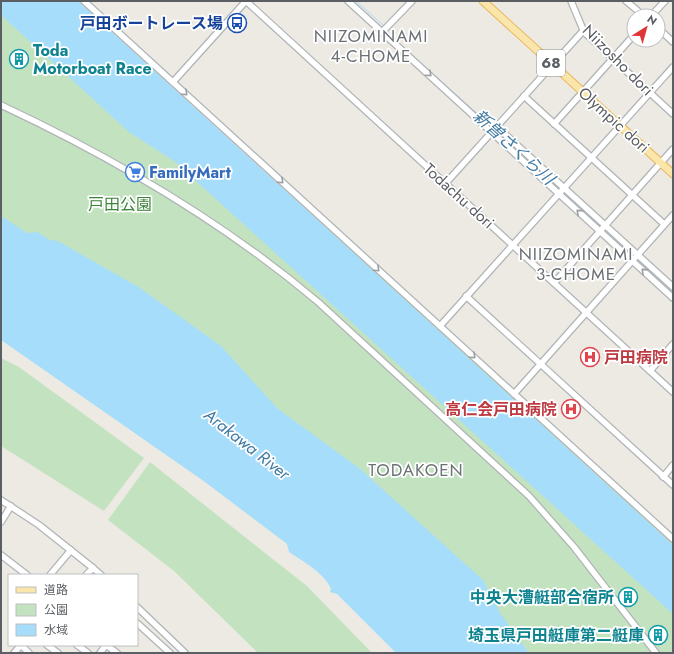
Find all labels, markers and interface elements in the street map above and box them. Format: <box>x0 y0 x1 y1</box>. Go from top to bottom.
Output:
north arrow <box>626 8 666 48</box>
place label: 戸田ボートレース場 <box>80 12 223 35</box>
bus stop icon: 戸田ボートレース場 <box>226 12 248 34</box>
street label: Niizosho dori <box>579 21 657 99</box>
district label: NIIZOMINAMI 4-CHOME <box>314 24 428 68</box>
place label: Toda Motorboat Race <box>33 39 152 80</box>
building icon: Toda Motorboat Race <box>8 48 30 70</box>
road number: 68 <box>537 50 565 76</box>
one-way arrow <box>424 70 432 77</box>
street label: Olympic dori <box>573 82 655 158</box>
one-way arrow <box>180 88 188 96</box>
water label: 新曽さくら川 <box>468 104 561 191</box>
street label: Todachu dori <box>419 158 499 234</box>
supermarket icon: FamilyMart <box>124 161 146 183</box>
place label: FamilyMart <box>149 161 232 184</box>
one-way arrow <box>276 176 284 183</box>
park label: 戸田公園 <box>88 193 152 216</box>
one-way arrow <box>577 210 584 217</box>
district label: NIIZOMINAMI 3-CHOME <box>519 242 633 286</box>
one-way arrow <box>372 264 379 271</box>
one-way arrow <box>641 269 649 276</box>
hospital icon: 戸田病院 <box>579 346 601 368</box>
place label: 戸田病院 <box>604 346 668 369</box>
one-way arrow <box>468 351 476 359</box>
place label: 高仁会戸田病院 <box>445 398 557 421</box>
hospital icon: 高仁会戸田病院 <box>560 398 582 420</box>
water label: Arakawa River <box>198 402 296 486</box>
district label: TODAKOEN <box>368 458 464 482</box>
legend <box>8 574 138 646</box>
text: 道路 <box>44 581 68 599</box>
place label: 中央大漕艇部合宿所 <box>470 586 614 609</box>
building icon: 中央大漕艇部合宿所 <box>617 586 639 608</box>
text: 公園 <box>44 601 68 619</box>
text: 水域 <box>44 621 68 639</box>
place label: 埼玉県戸田艇庫第二艇庫 <box>468 624 644 647</box>
building icon: 埼玉県戸田艇庫第二艇庫 <box>647 624 669 646</box>

